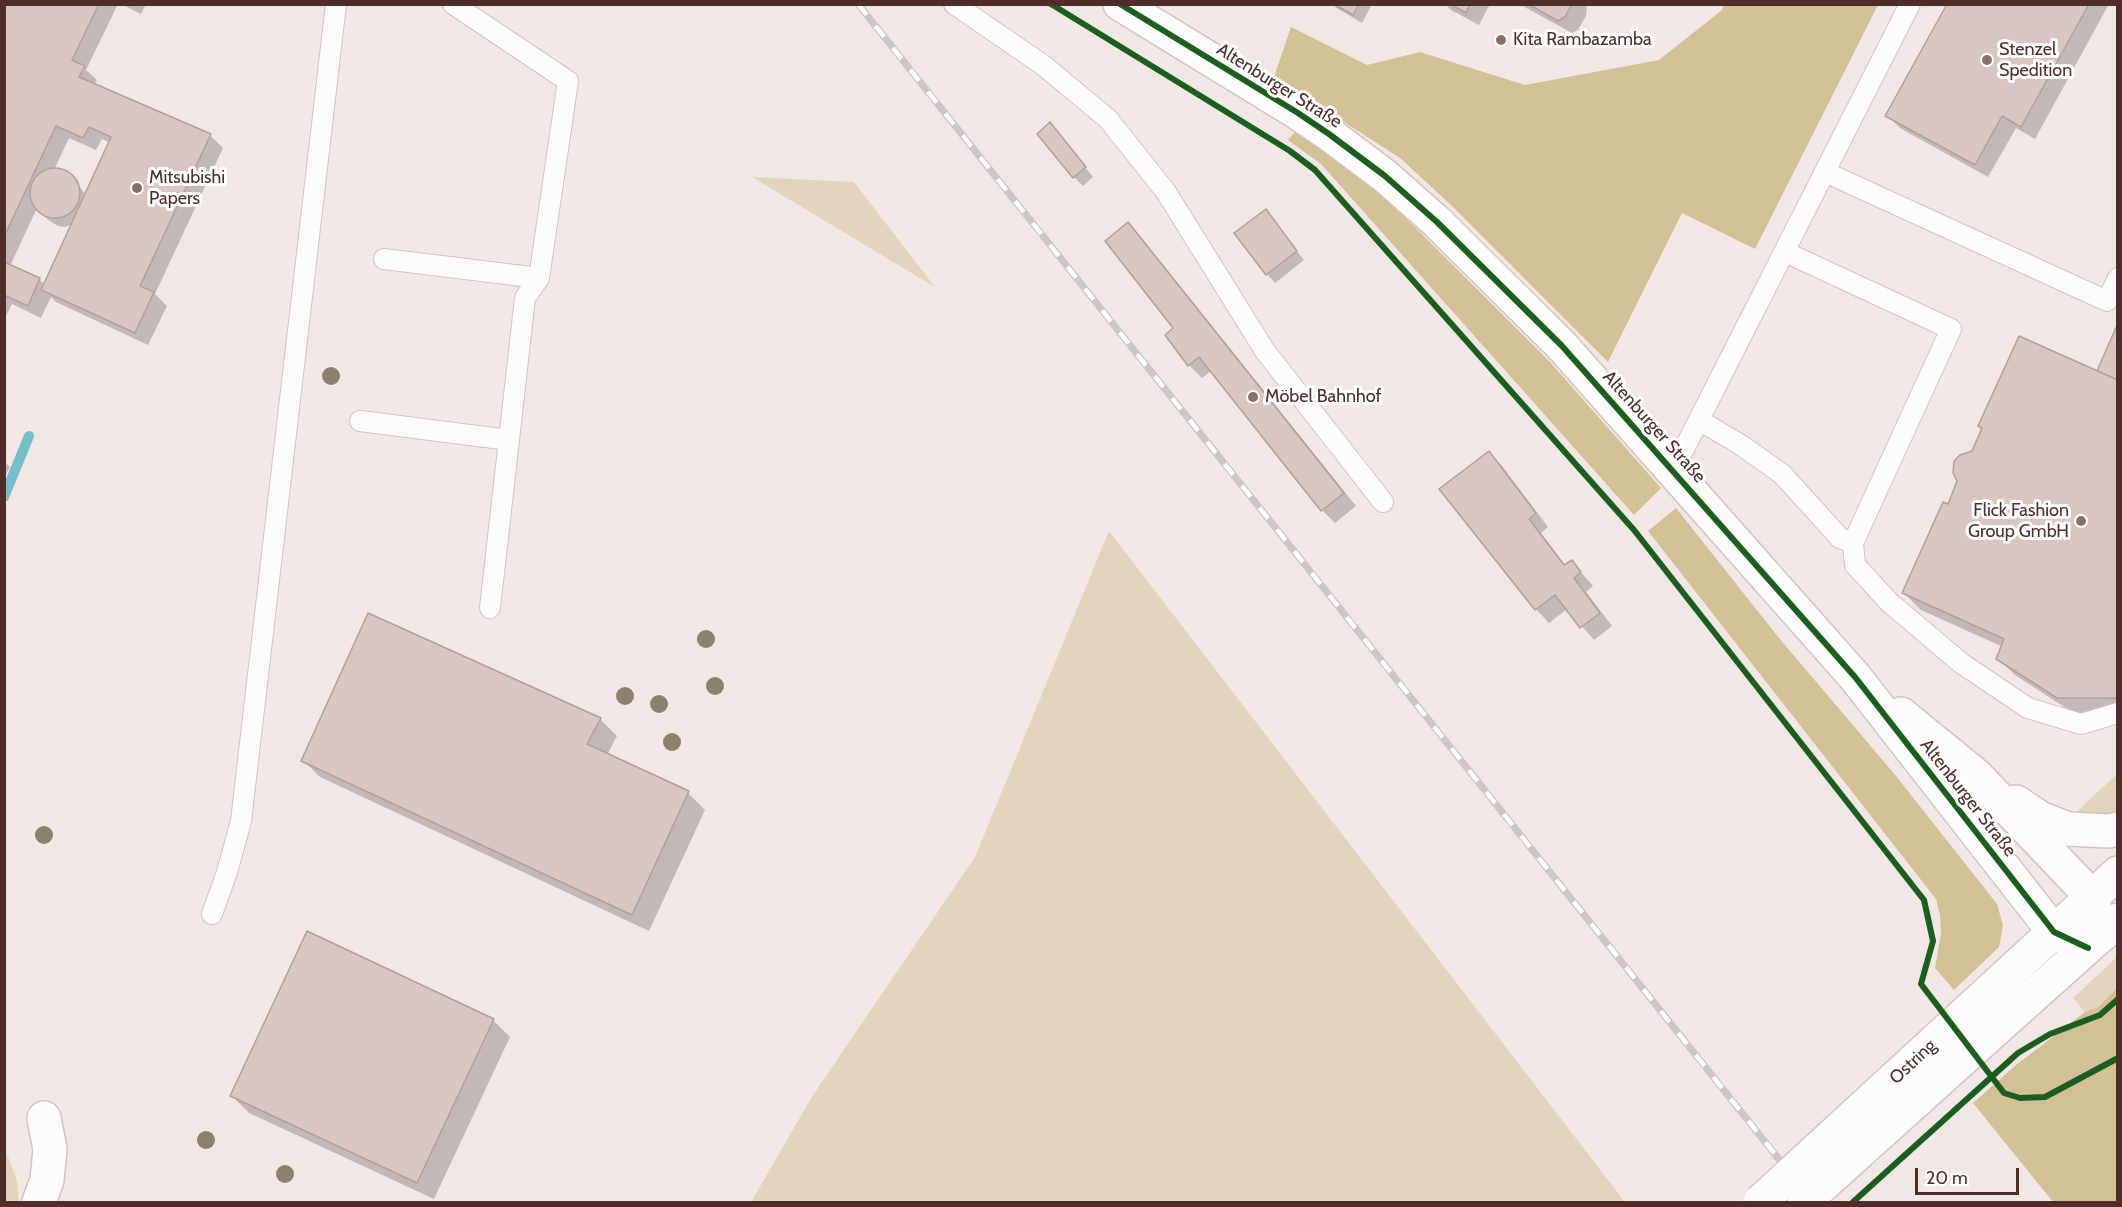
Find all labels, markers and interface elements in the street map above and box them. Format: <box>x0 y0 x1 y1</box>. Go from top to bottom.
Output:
place label: Kita Rambazamba <box>1513 29 1652 51</box>
marker: Kita Rambazamba <box>1494 33 1508 47</box>
street label: Altenburger Straße <box>1212 39 1346 133</box>
place label: Stenzel Spedition <box>1999 39 2072 82</box>
marker: Stenzel Spedition <box>1980 53 1994 67</box>
place label: Mitsubishi Papers <box>149 167 225 210</box>
marker: Mitsubishi Papers <box>130 181 144 195</box>
street label: Altenburger Straße <box>1598 367 1710 487</box>
place label: Möbel Bahnhof <box>1265 386 1382 408</box>
marker: Möbel Bahnhof <box>1246 390 1260 404</box>
place label: Flick Fashion Group GmbH <box>1968 500 2069 542</box>
marker: Flick Fashion Group GmbH <box>2074 514 2088 528</box>
street label: Altenburger Straße <box>1915 735 2021 861</box>
street label: Ostring <box>1885 1035 1941 1089</box>
scale bar <box>1918 1156 2022 1194</box>
text: 20 m <box>1926 1167 1968 1189</box>

